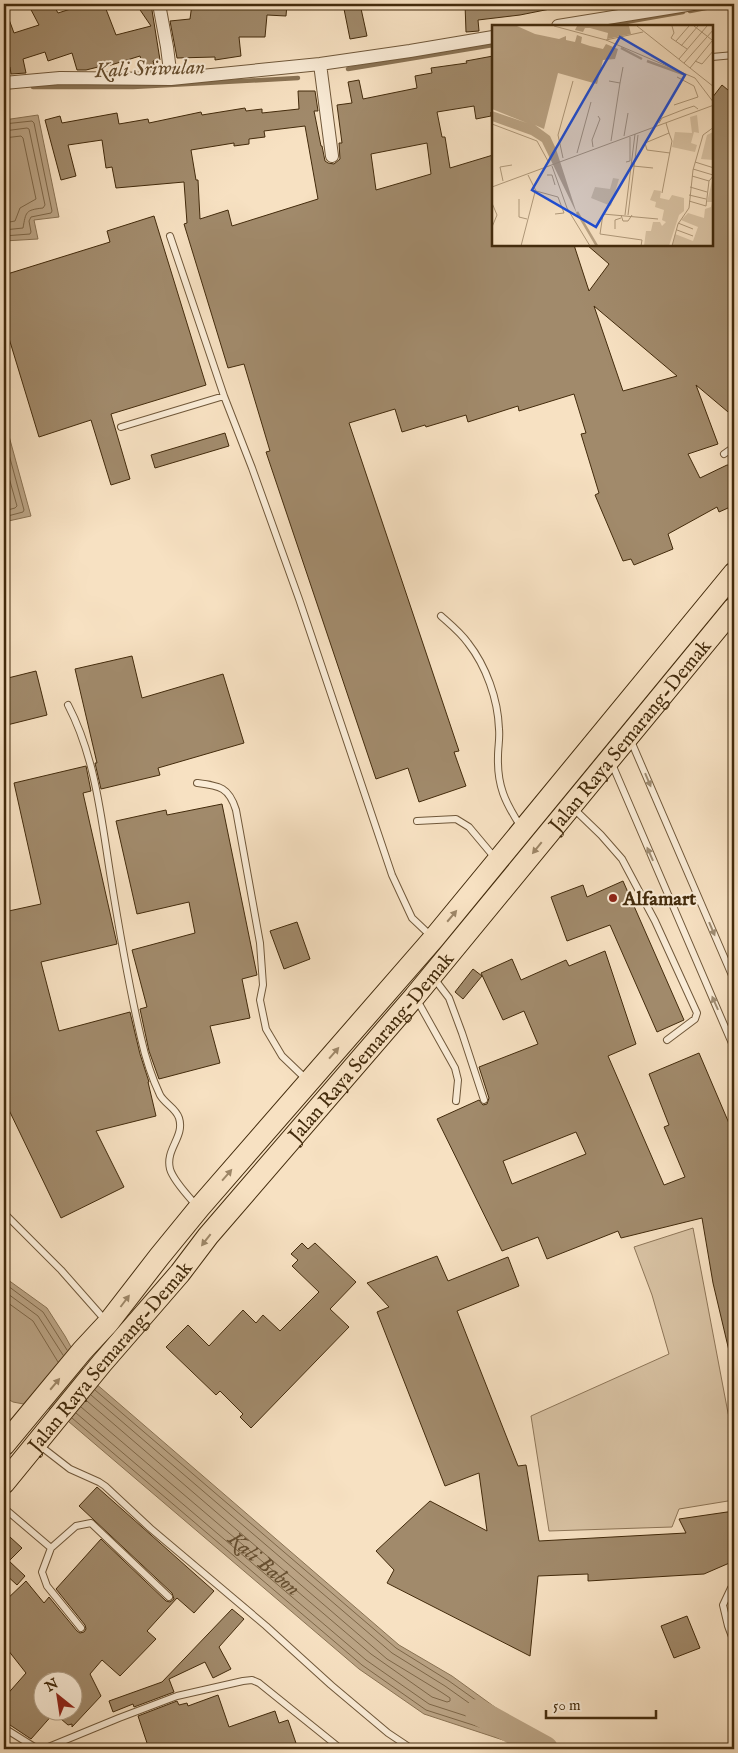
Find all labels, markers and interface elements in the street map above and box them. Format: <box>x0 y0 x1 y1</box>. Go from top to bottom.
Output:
inset map <box>492 25 713 246</box>
water label: Kali Sriwulan <box>93 54 206 85</box>
street label: Jalan Raya Semarang-Demak <box>543 634 717 839</box>
one-way arrow <box>644 773 652 788</box>
one-way arrow <box>531 842 542 855</box>
one-way arrow <box>645 847 653 861</box>
place label: Alfamart <box>622 887 696 912</box>
marker: Alfamart <box>607 892 619 904</box>
one-way arrow <box>446 910 457 923</box>
one-way arrow <box>709 922 717 936</box>
street label: Jalan Raya Semarang-Demak <box>282 947 460 1149</box>
one-way arrow <box>710 996 718 1010</box>
one-way arrow <box>328 1047 340 1059</box>
one-way arrow <box>222 1169 233 1182</box>
one-way arrow <box>200 1233 211 1246</box>
street label: Jalan Raya Semarang-Demak <box>22 1257 199 1459</box>
one-way arrow <box>120 1294 130 1308</box>
one-way arrow <box>49 1378 61 1390</box>
water label: Kali Babon <box>221 1525 305 1603</box>
north arrow <box>32 1670 82 1720</box>
text: N <box>41 1675 62 1697</box>
scale bar <box>546 1688 656 1720</box>
text: 50 m <box>553 1696 581 1715</box>

